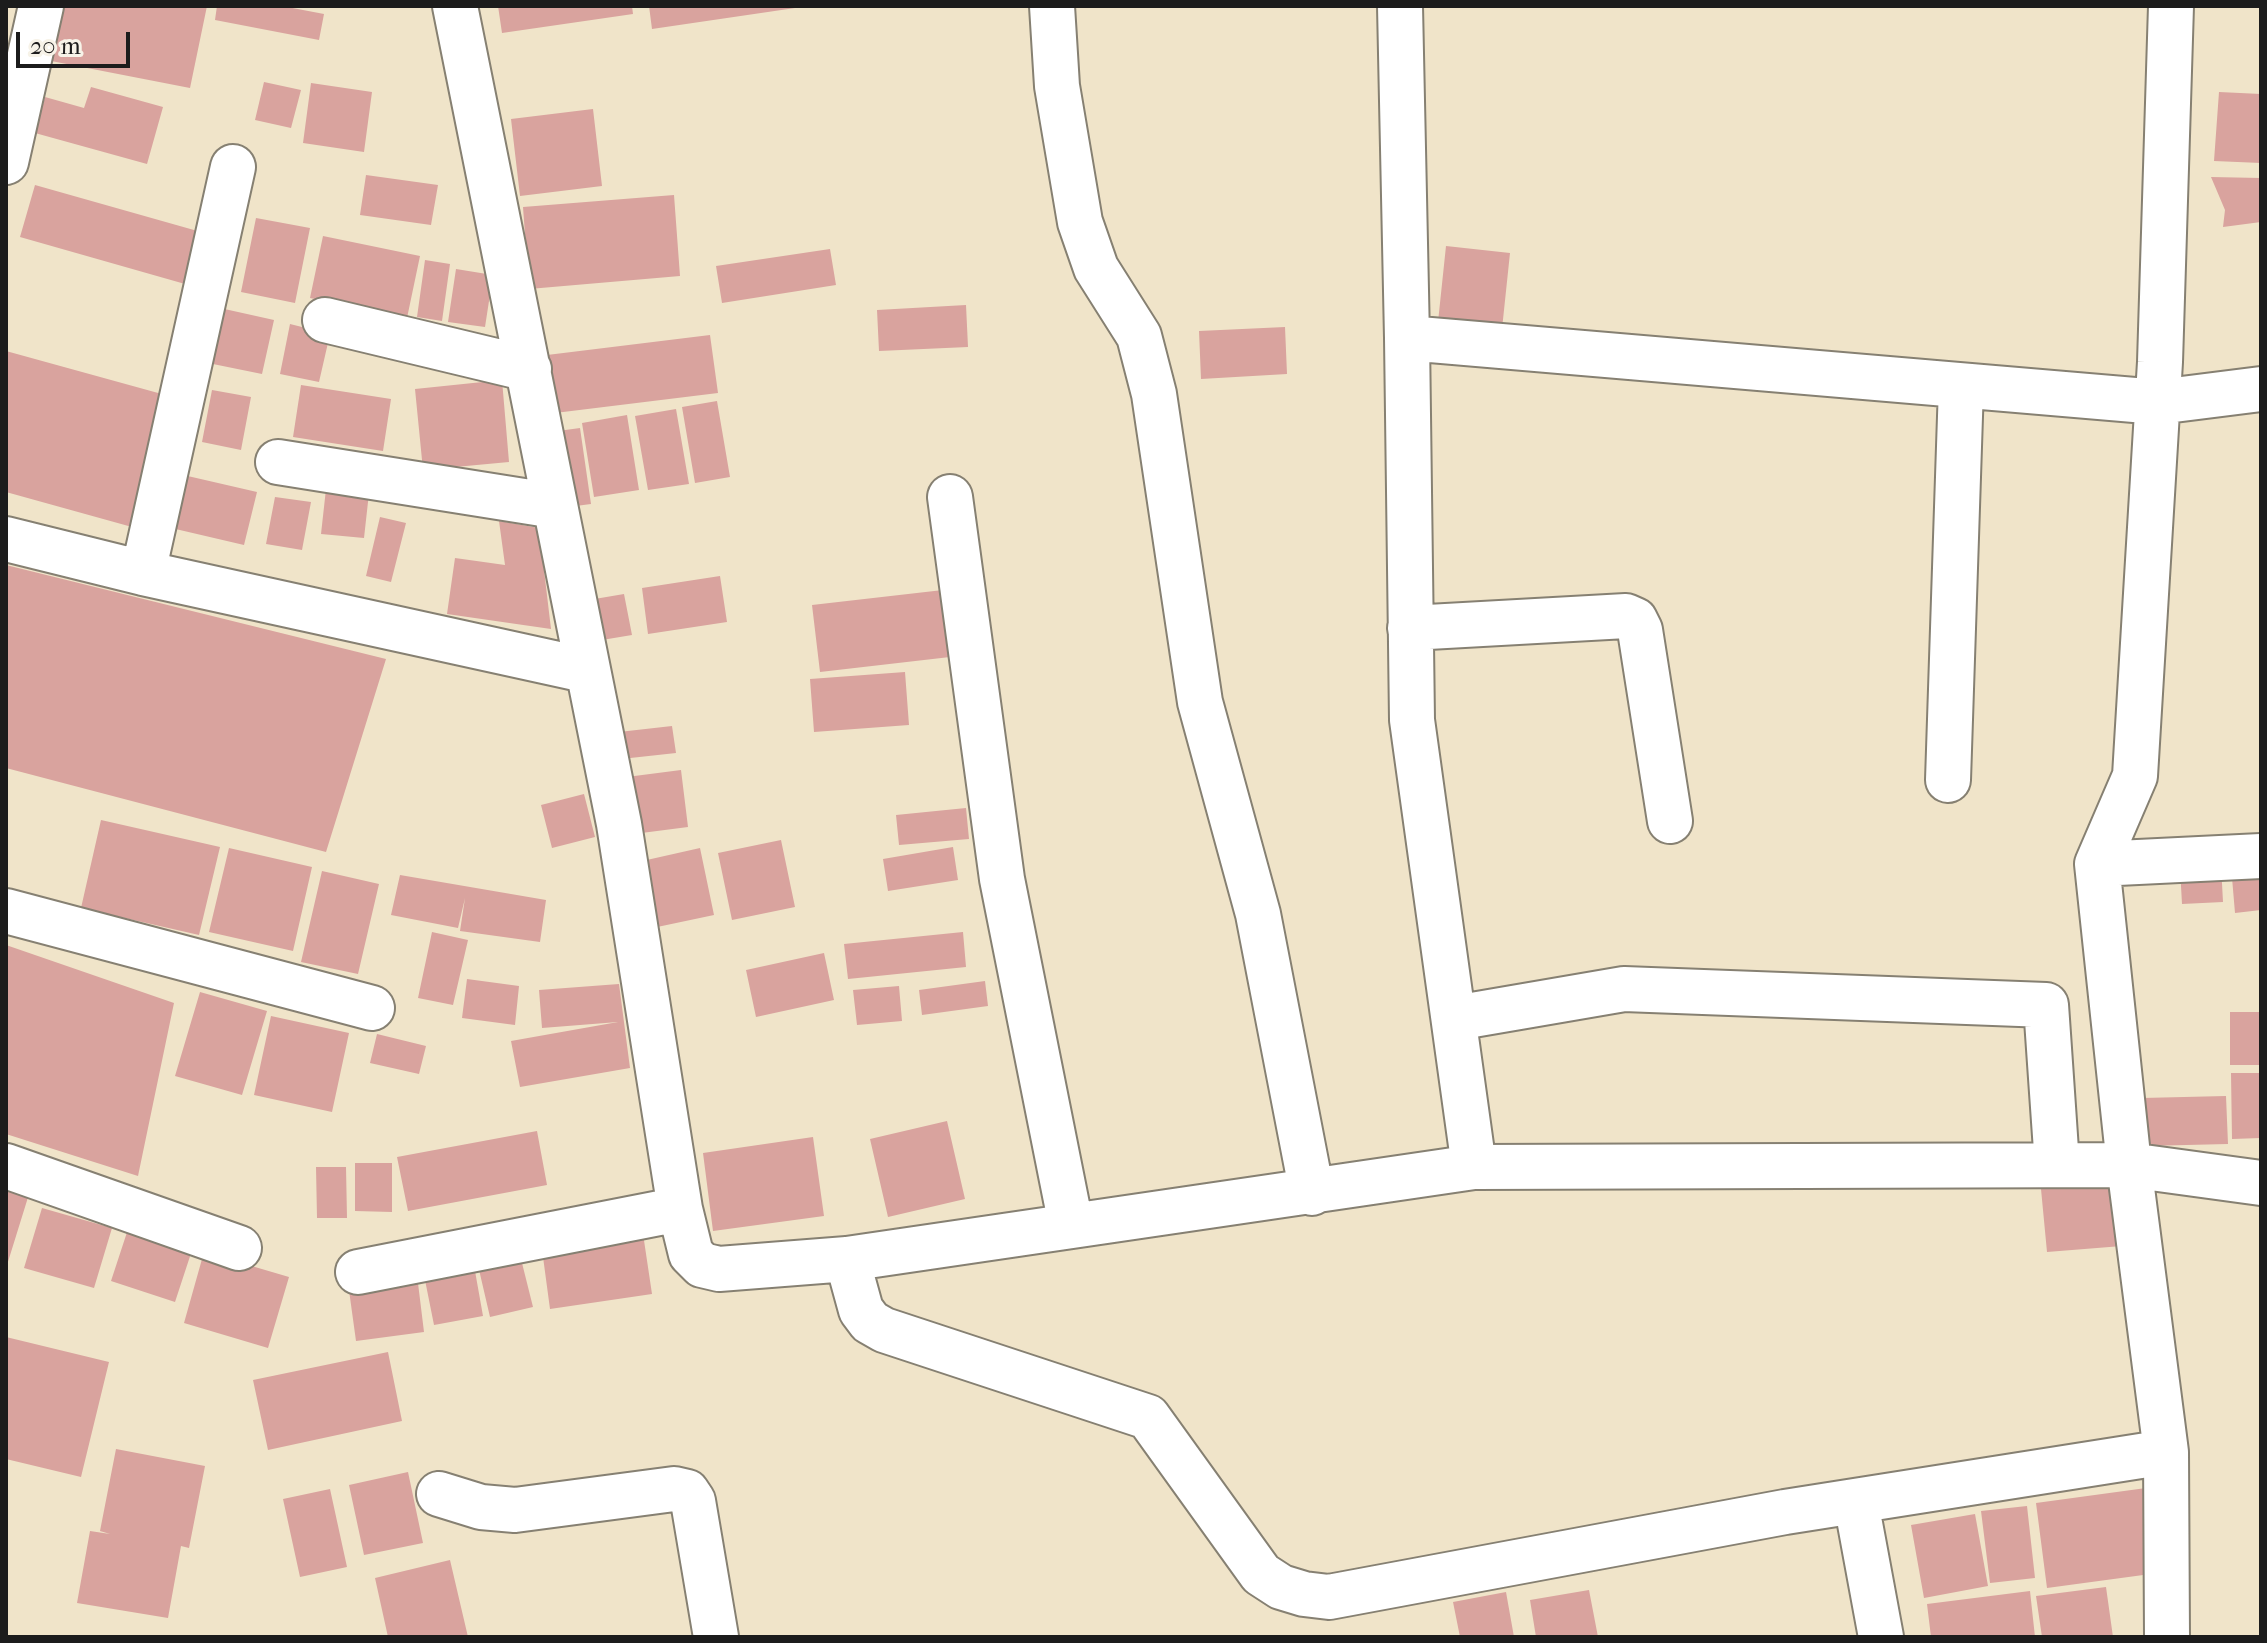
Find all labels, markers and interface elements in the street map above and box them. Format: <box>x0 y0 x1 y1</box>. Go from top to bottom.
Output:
scale bar <box>20 16 134 66</box>
text: 20 m <box>30 32 81 60</box>

